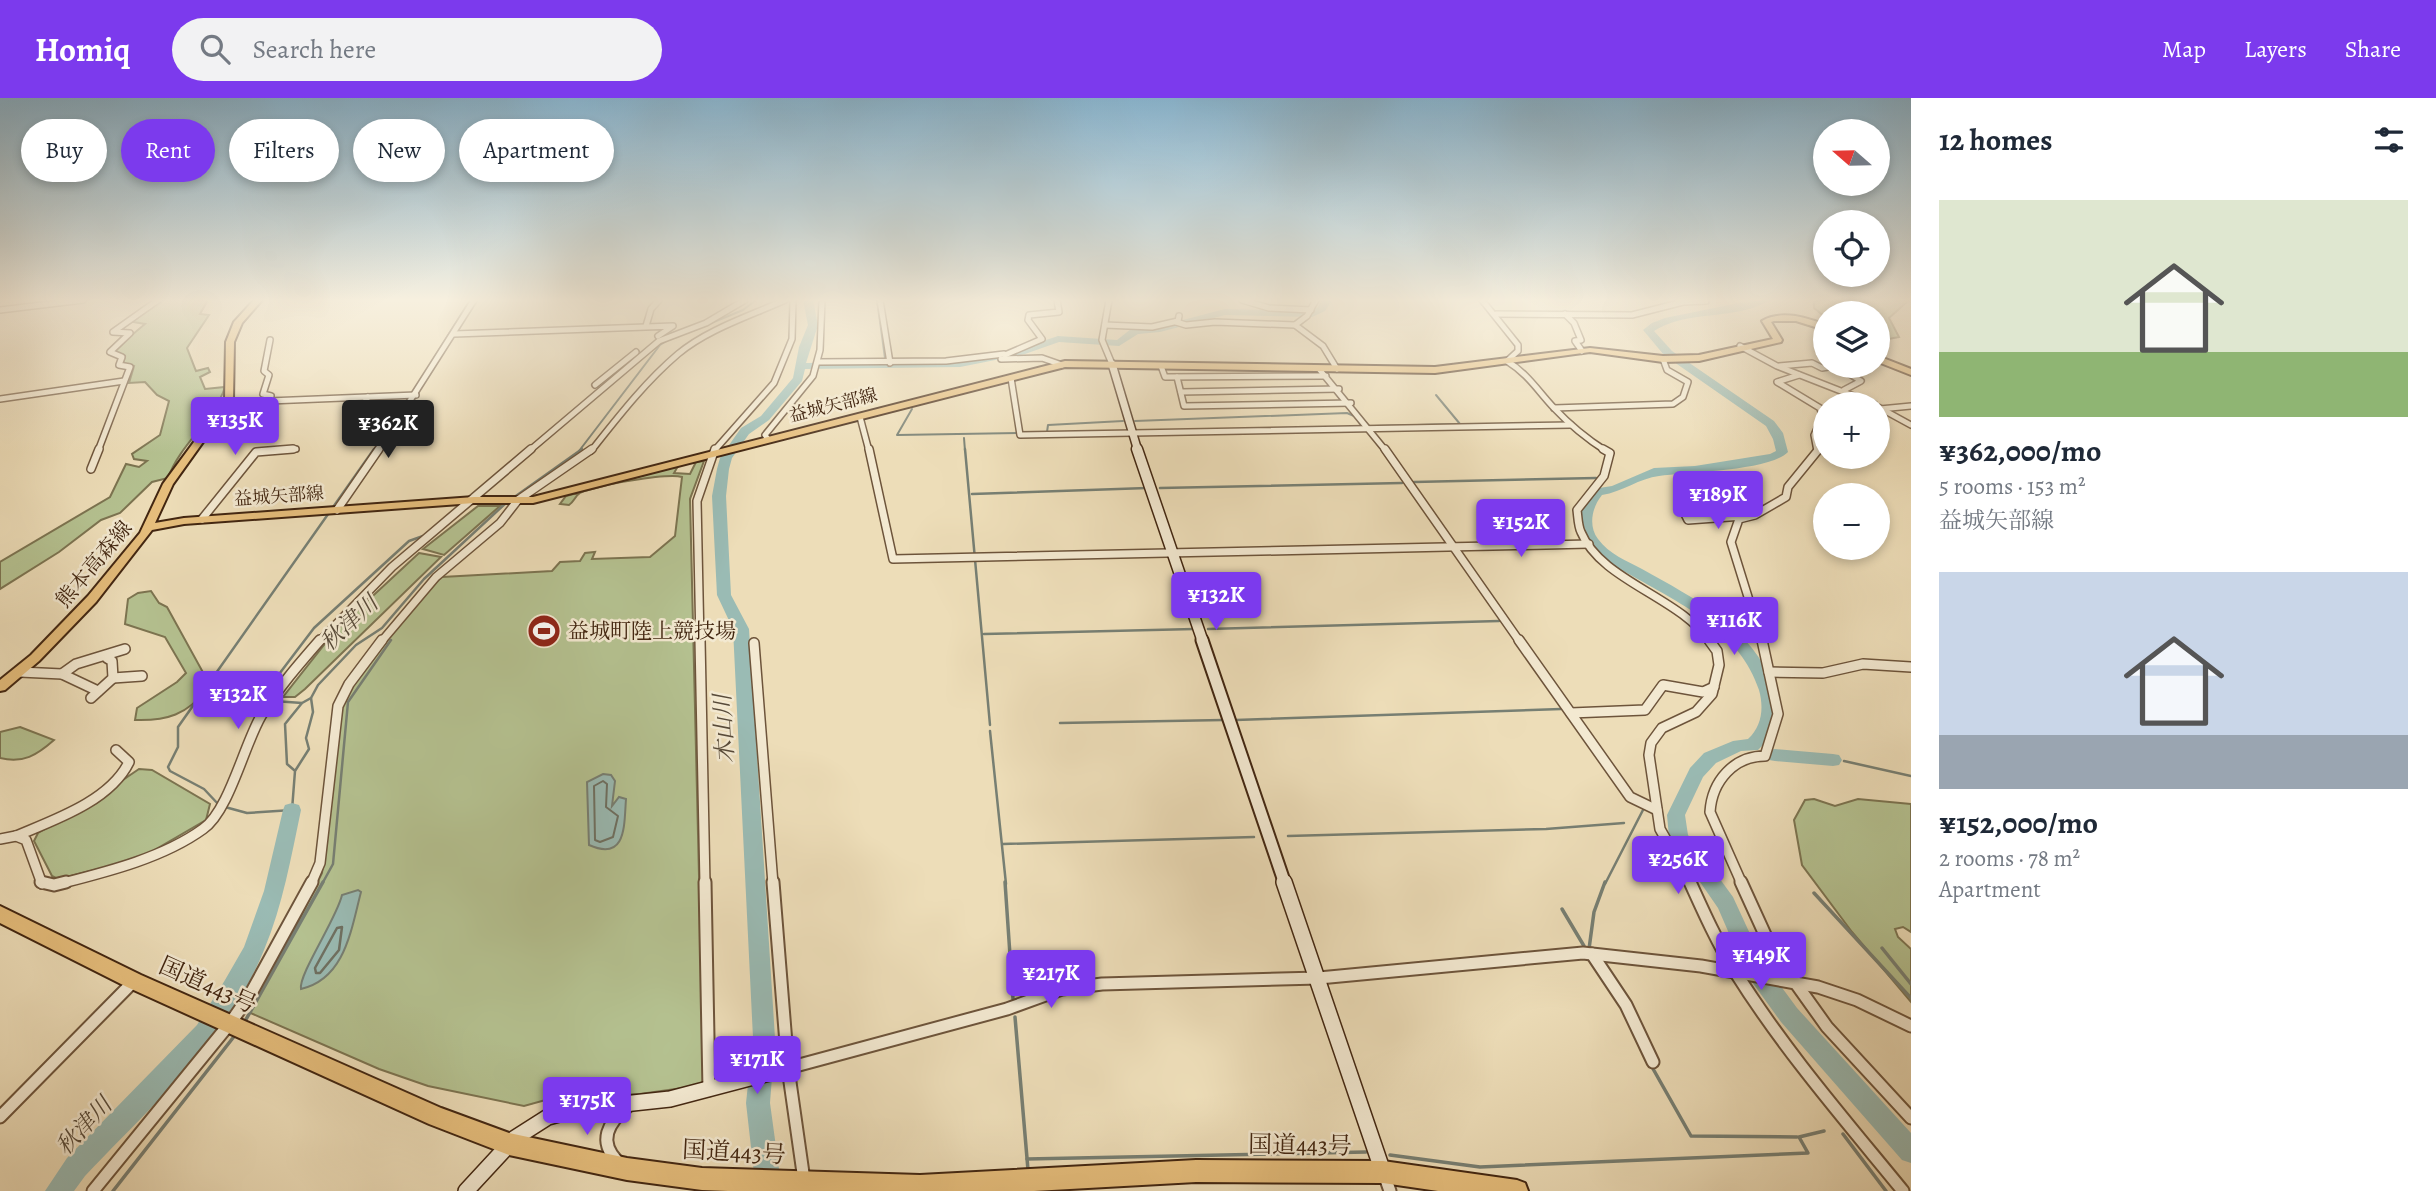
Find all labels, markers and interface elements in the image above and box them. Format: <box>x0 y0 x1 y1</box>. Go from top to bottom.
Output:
search box <box>172 18 662 81</box>
text: Homiq <box>35 27 130 72</box>
icon: search <box>196 30 234 68</box>
text: Search here <box>252 32 376 67</box>
text: Map <box>2162 33 2206 65</box>
text: Layers <box>2244 33 2307 65</box>
text: Share <box>2345 33 2401 65</box>
chip: Buy <box>21 119 107 182</box>
chip: Rent <box>121 119 215 182</box>
chip: Filters <box>229 119 339 182</box>
chip: New <box>353 119 445 182</box>
chip: Apartment <box>459 119 614 182</box>
north arrow <box>1813 119 1890 196</box>
map controls <box>1813 119 1890 560</box>
text: 12 homes <box>1939 120 2052 160</box>
icon: filters <box>2370 121 2408 159</box>
button: locate <box>1813 210 1890 287</box>
icon: home <box>2111 245 2237 371</box>
button: layers <box>1813 301 1890 378</box>
street label: 益城矢部線 <box>786 382 880 428</box>
button: + <box>1813 392 1890 469</box>
pin: ¥135K <box>186 398 284 457</box>
pin: ¥362K <box>339 400 437 460</box>
text: ¥135K <box>207 404 263 435</box>
text: ¥362K <box>358 407 418 438</box>
text: ¥362,000/mo <box>1939 431 2101 471</box>
text: 5 rooms · 153 m² <box>1939 471 2086 502</box>
pin: ¥189K <box>1669 472 1767 531</box>
text: ¥189K <box>1689 478 1747 509</box>
street label: 益城矢部線 <box>233 481 325 511</box>
button: − <box>1813 483 1890 560</box>
pin: ¥152K <box>1472 500 1570 559</box>
text: 益城矢部線 <box>1939 505 2054 536</box>
text: ¥152K <box>1492 506 1550 537</box>
street label: 熊本高森線 <box>50 515 138 613</box>
pin: ¥132K <box>1167 573 1265 632</box>
text: ¥132K <box>1187 579 1245 610</box>
water label: 秋津川 <box>313 586 387 658</box>
pin: ¥116K <box>1685 598 1783 657</box>
text: ¥116K <box>1706 604 1762 635</box>
sports icon: 益城町陸上競技場 <box>525 612 563 650</box>
place label: 益城町陸上競技場 <box>568 617 736 645</box>
icon: home <box>2111 618 2237 744</box>
pin: ¥132K <box>189 672 287 731</box>
text: ¥132K <box>209 678 267 709</box>
water label: 木山川 <box>707 691 741 764</box>
text: ¥152,000/mo <box>1939 803 2098 843</box>
pin: ¥256K <box>1629 836 1727 896</box>
text: ¥256K <box>1648 843 1708 874</box>
text: 2 rooms · 78 m² <box>1939 843 2080 874</box>
text: Apartment <box>1939 874 2041 905</box>
pin: ¥149K <box>1712 932 1810 992</box>
text: ¥149K <box>1732 939 1790 970</box>
street label: 国道443号 <box>154 949 262 1021</box>
pin: ¥217K <box>1002 950 1100 1010</box>
text: ¥217K <box>1022 957 1080 988</box>
pin: ¥171K <box>708 1037 806 1096</box>
text: ¥171K <box>730 1043 784 1074</box>
pin: ¥175K <box>538 1077 636 1137</box>
text: ¥175K <box>559 1084 615 1115</box>
water label: 秋津川 <box>49 1088 121 1162</box>
street label: 国道443号 <box>1248 1128 1352 1162</box>
street label: 国道443号 <box>681 1133 787 1171</box>

